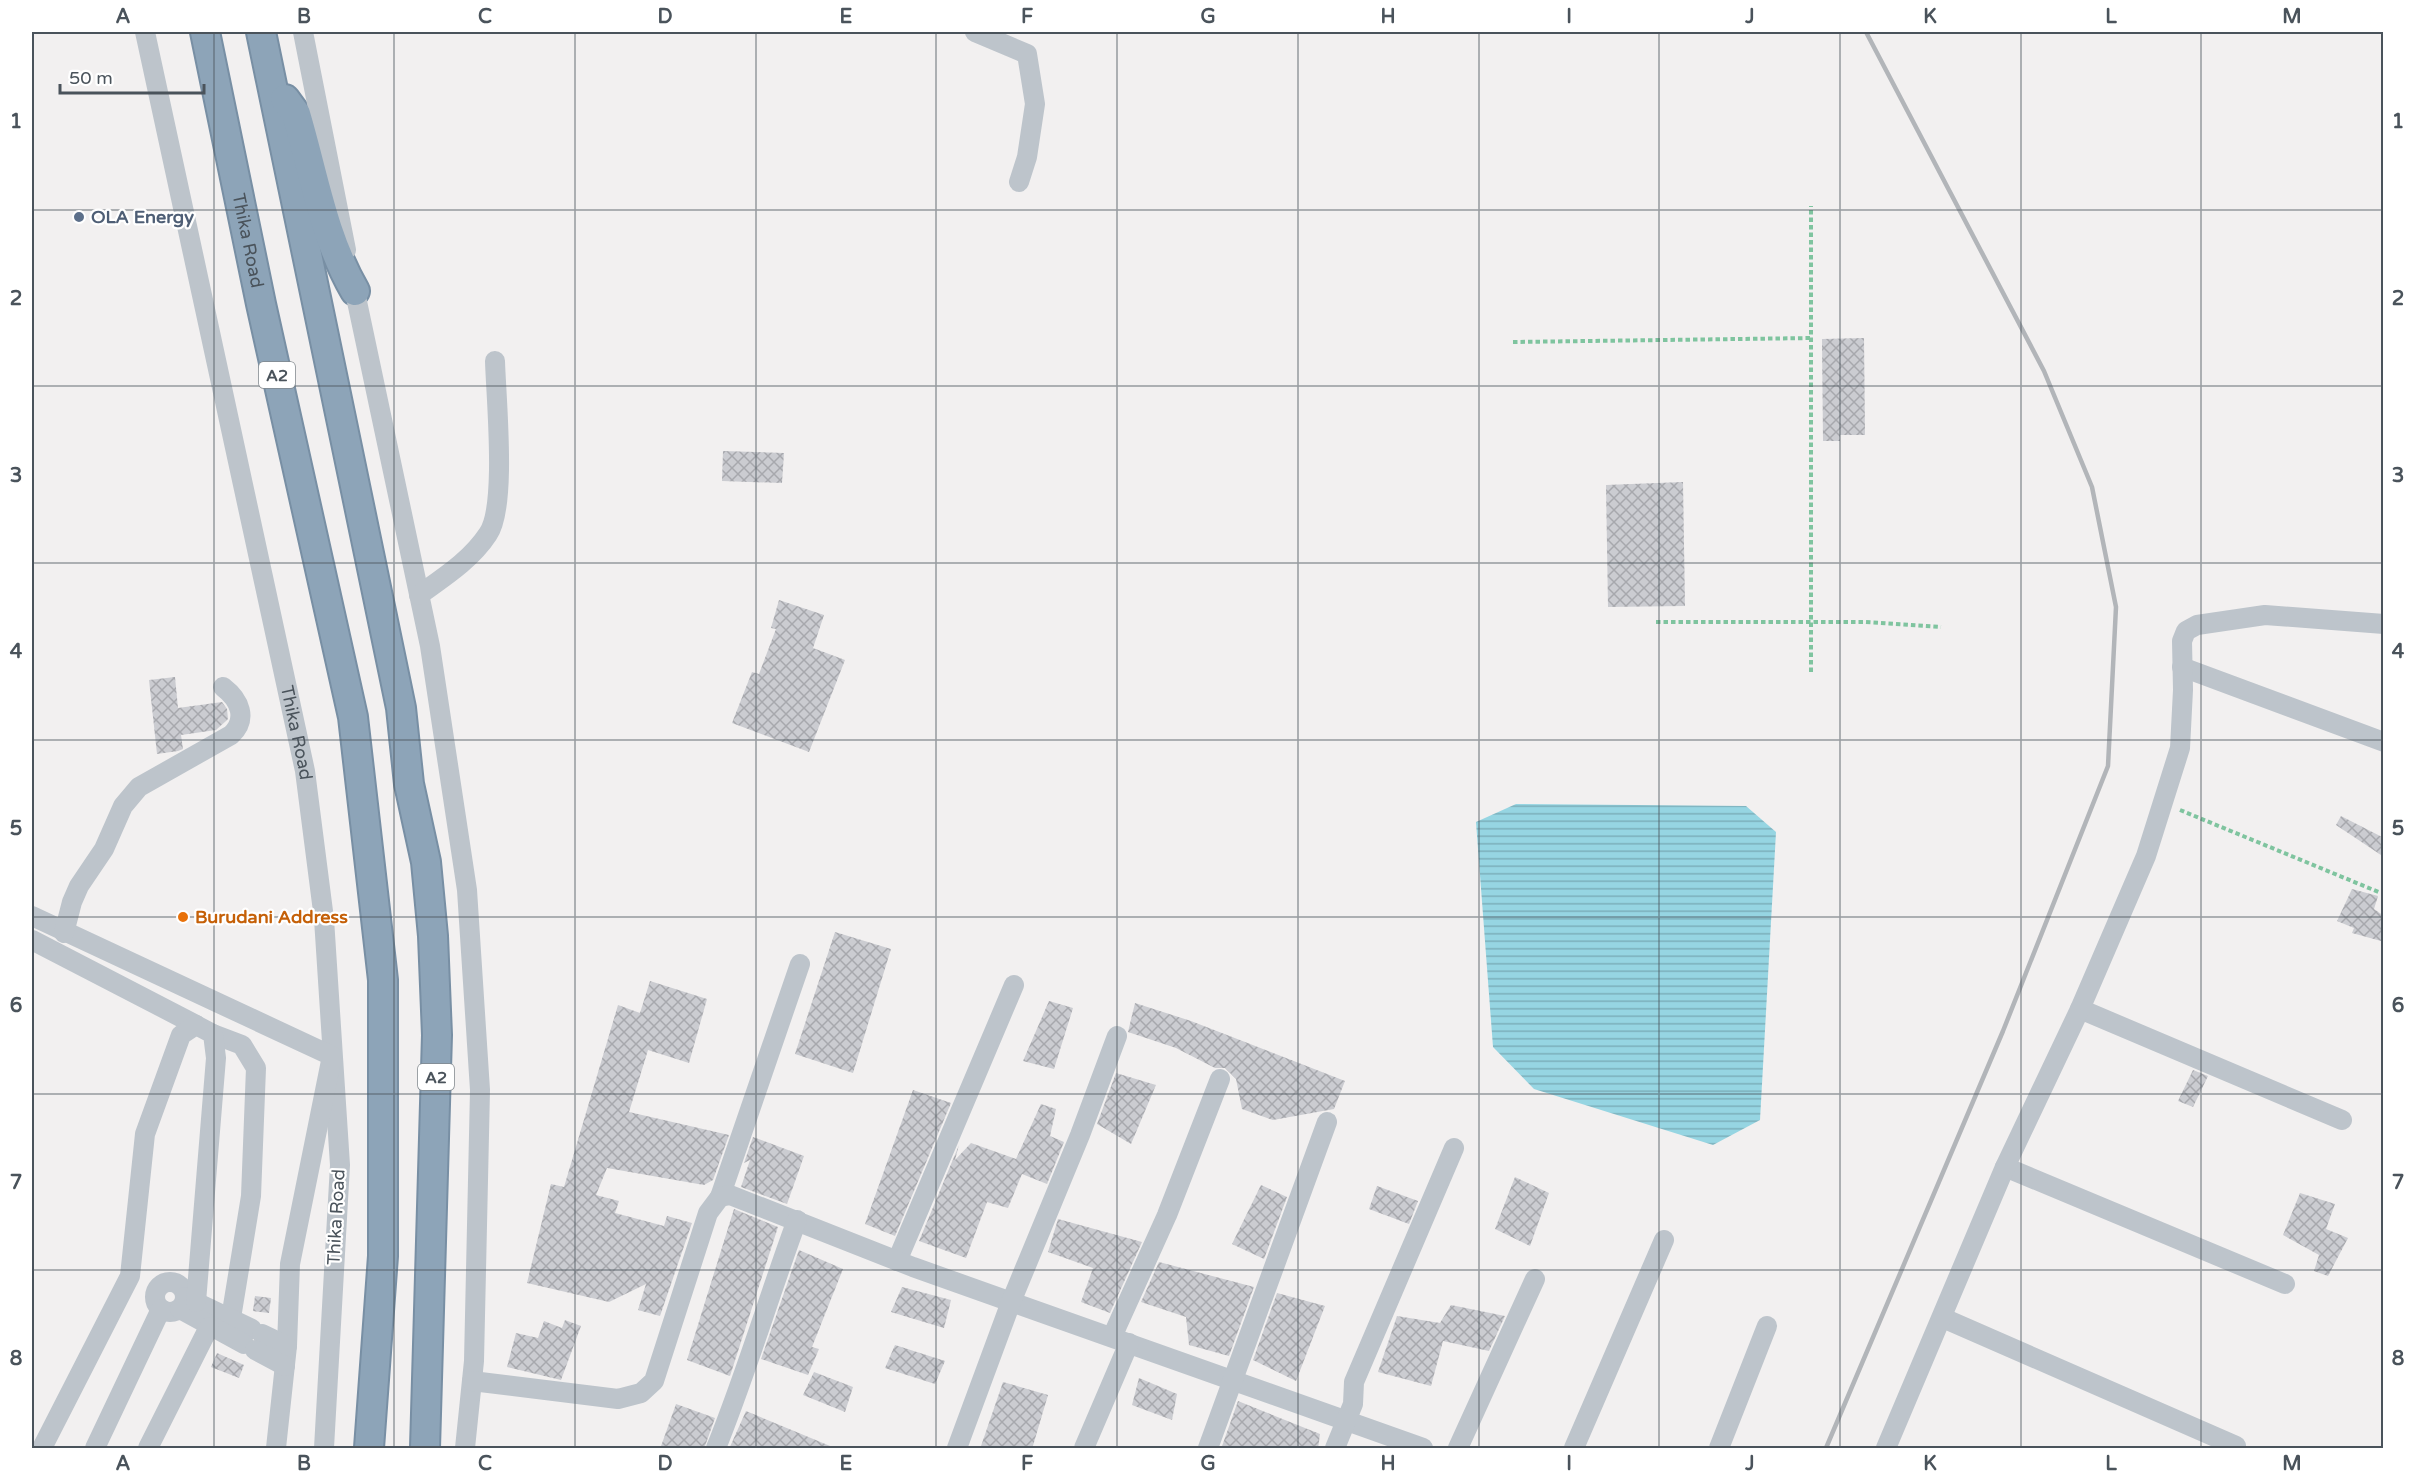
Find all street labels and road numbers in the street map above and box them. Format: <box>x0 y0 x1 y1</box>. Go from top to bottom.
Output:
street label: Thika Road <box>227 191 268 290</box>
road number: A2 <box>259 362 295 388</box>
street label: Thika Road <box>276 684 317 781</box>
road number: A2 <box>418 1064 454 1090</box>
street label: Thika Road <box>323 1169 349 1265</box>

